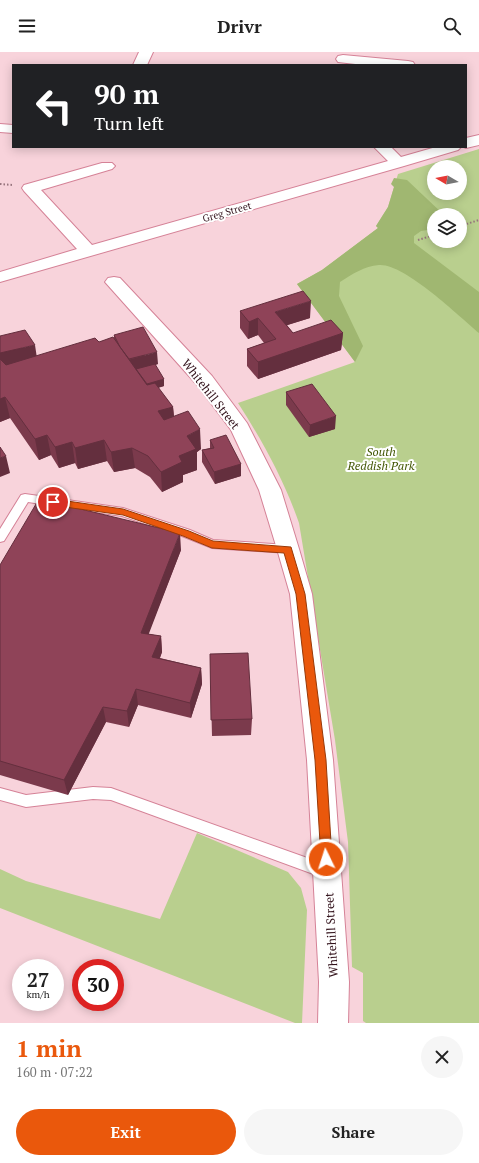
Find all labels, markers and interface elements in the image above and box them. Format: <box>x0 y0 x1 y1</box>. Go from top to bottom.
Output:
text: Drivr <box>217 14 262 38</box>
icon: menu <box>16 15 38 37</box>
icon: search <box>441 15 463 37</box>
text: 90 m <box>94 75 159 112</box>
icon: left <box>28 80 80 132</box>
text: Turn left <box>94 111 164 135</box>
north arrow <box>427 160 467 200</box>
map controls <box>427 160 467 248</box>
street label: Greg Street <box>201 199 253 225</box>
button: layers <box>427 208 467 248</box>
street label: Whitehill Street <box>179 356 243 433</box>
park label: South Reddish Park <box>346 444 415 473</box>
pin <box>36 485 70 519</box>
icon: arrive <box>42 491 64 513</box>
position arrow <box>305 838 347 880</box>
street label: Whitehill Street <box>321 892 341 978</box>
speed limit sign: 30 <box>72 959 124 1011</box>
text: 27 <box>27 966 49 993</box>
text: km/h <box>26 988 50 1001</box>
text: 1 min <box>16 1032 82 1064</box>
button: close <box>421 1036 463 1078</box>
text: 160 m · 07:22 <box>16 1063 93 1081</box>
button: Exit <box>16 1109 236 1155</box>
button: Share <box>244 1109 463 1155</box>

